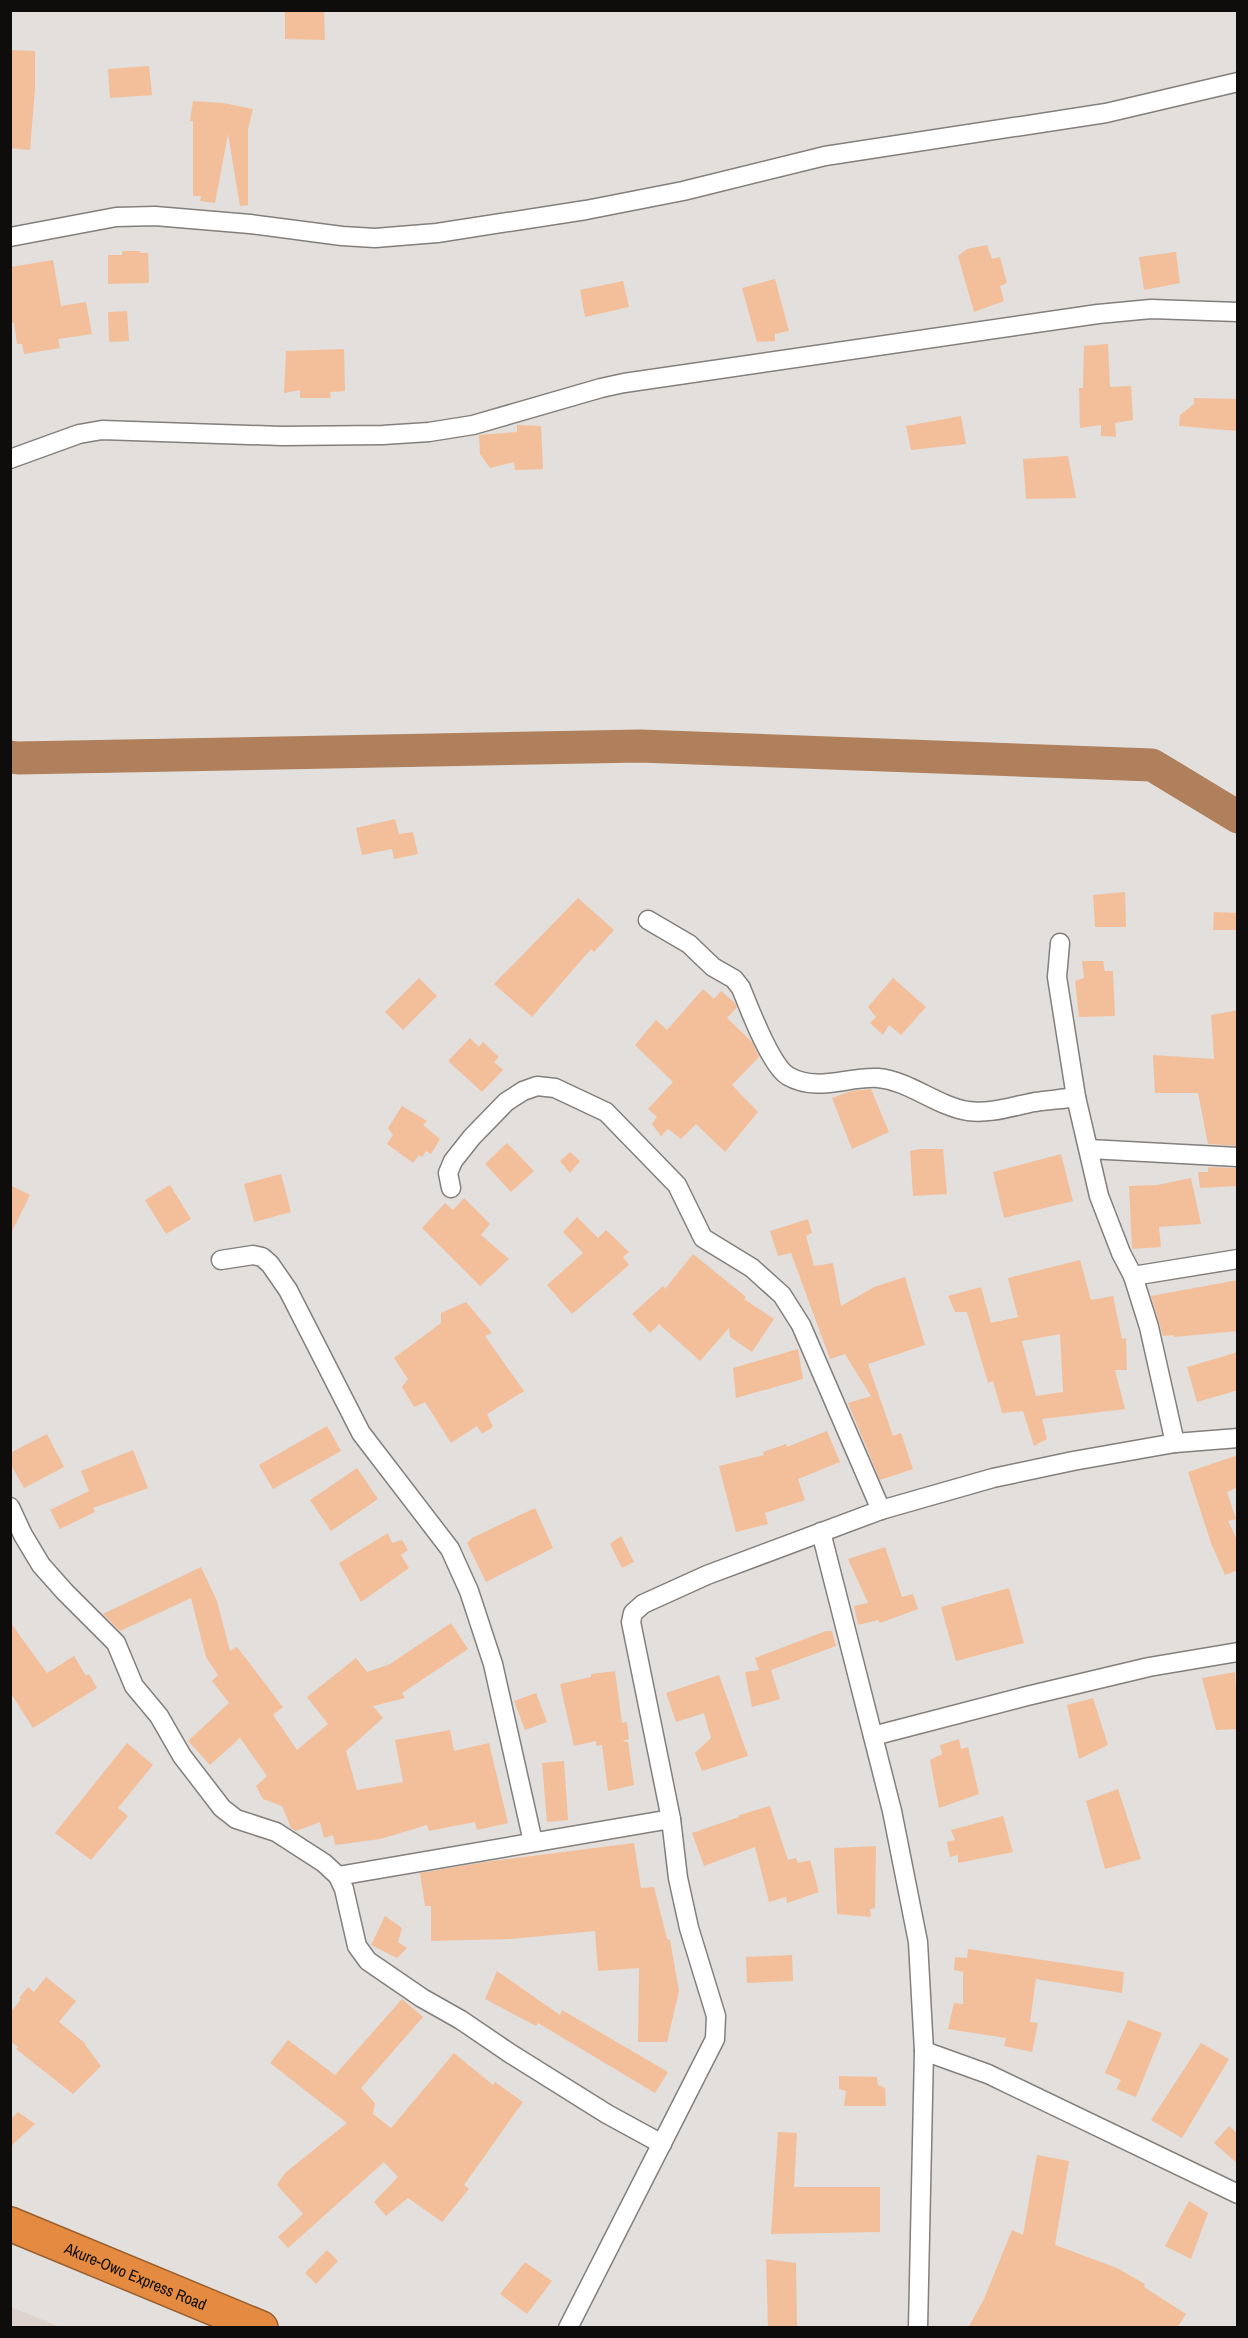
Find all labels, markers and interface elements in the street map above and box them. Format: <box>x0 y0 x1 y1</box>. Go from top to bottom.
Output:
street label: Akure-Owo Express Road <box>60 2236 210 2315</box>

